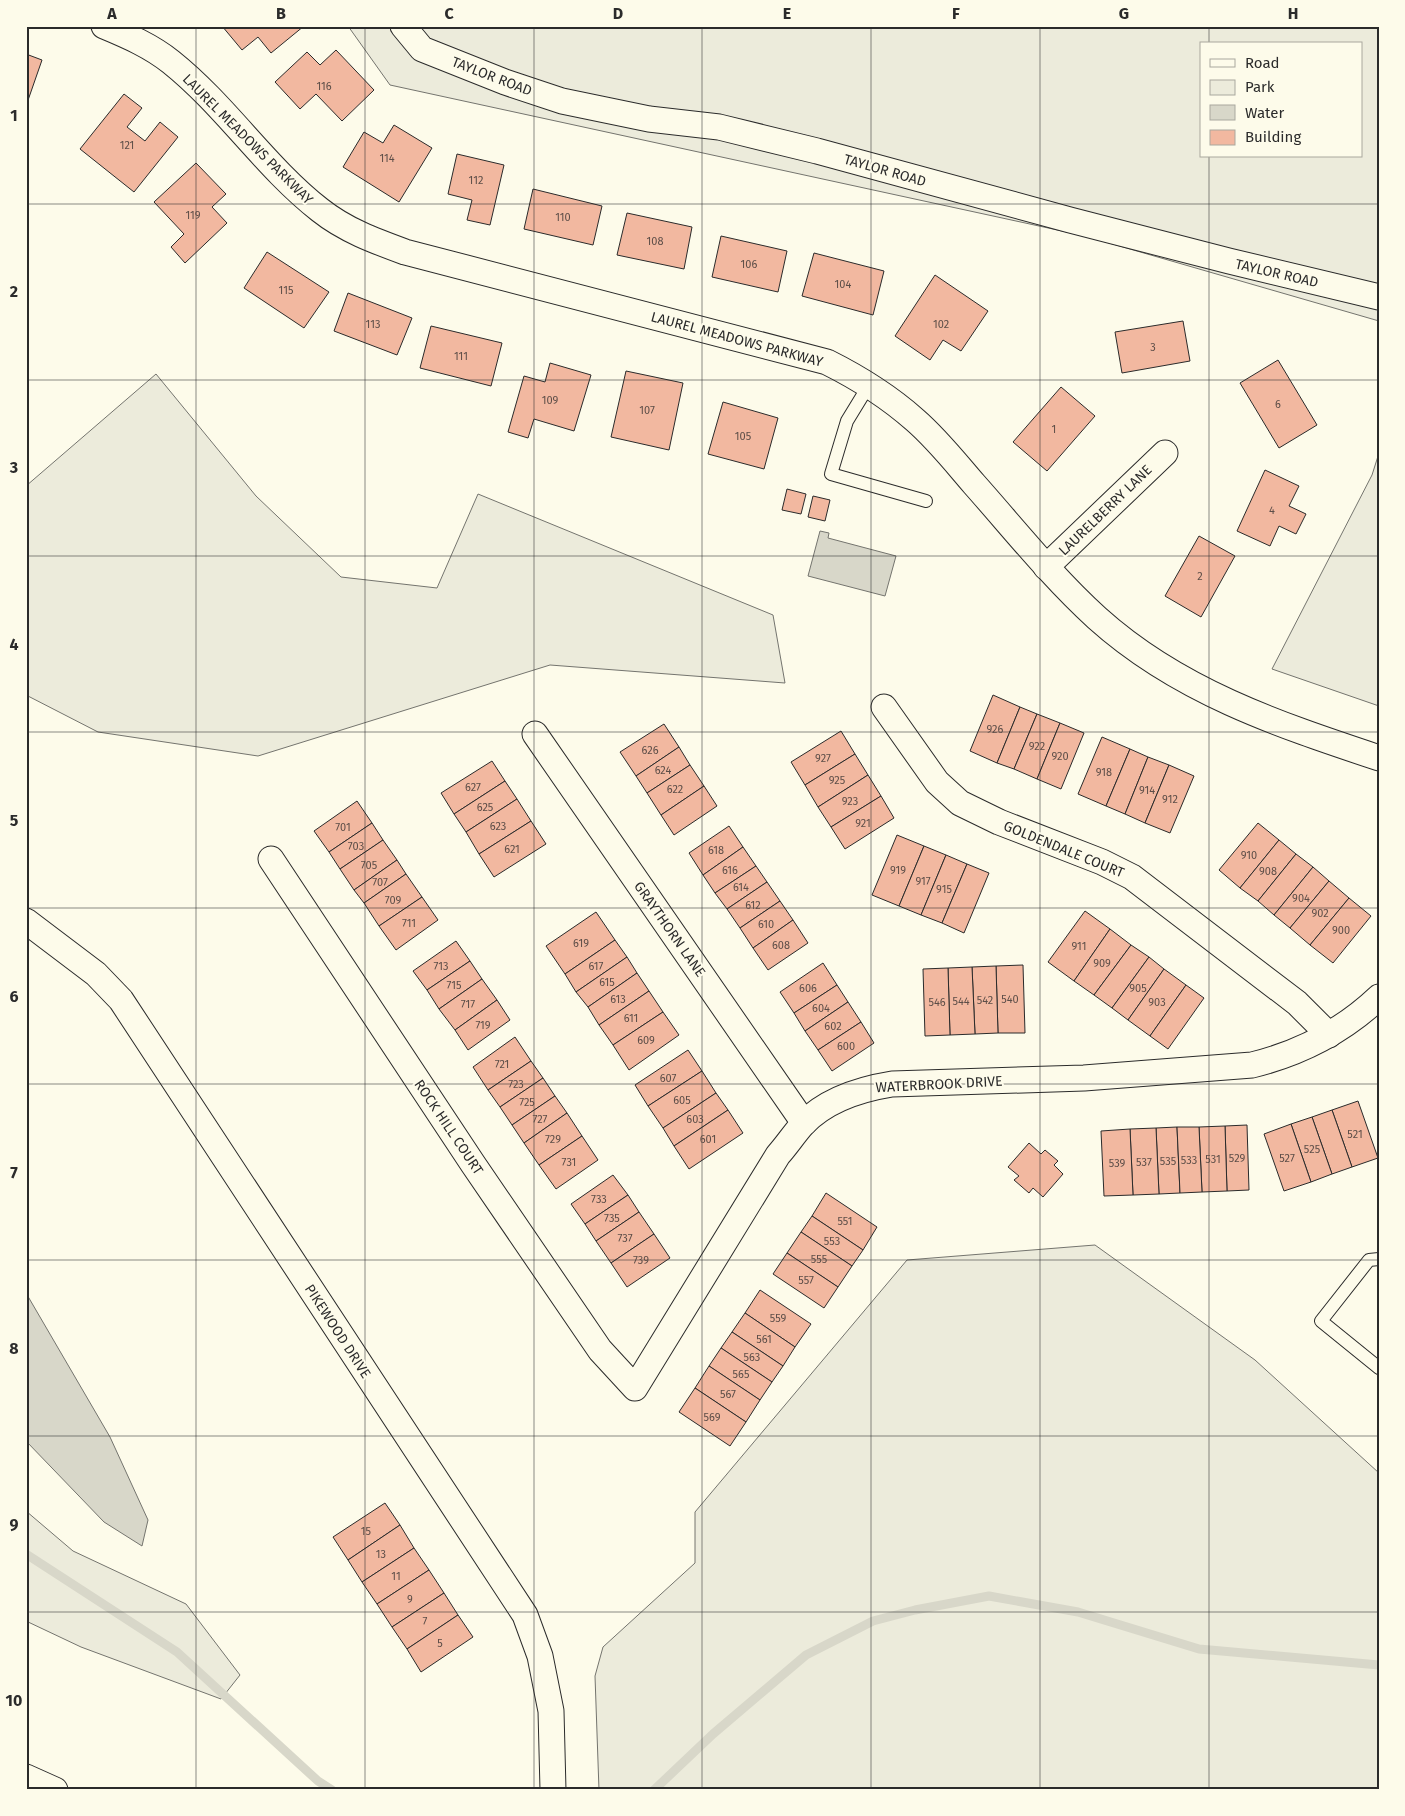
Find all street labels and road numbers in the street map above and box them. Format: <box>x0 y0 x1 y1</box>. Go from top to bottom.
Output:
street label: TAYLOR ROAD <box>449 53 534 100</box>
street label: LAUREL MEADOWS PARKWAY <box>179 71 317 208</box>
street label: TAYLOR ROAD <box>842 151 928 190</box>
street label: TAYLOR ROAD <box>1234 256 1320 291</box>
street label: LAUREL MEADOWS PARKWAY <box>649 308 825 371</box>
street label: LAURELBERRY LANE <box>1055 461 1156 559</box>
street label: GOLDENDALE COURT <box>1001 817 1127 882</box>
street label: GRAYTHORN LANE <box>630 878 709 980</box>
street label: WATERBROOK DRIVE <box>875 1073 1003 1096</box>
street label: ROCK HILL COURT <box>410 1076 487 1179</box>
street label: PIKEWOOD DRIVE <box>301 1281 374 1381</box>

